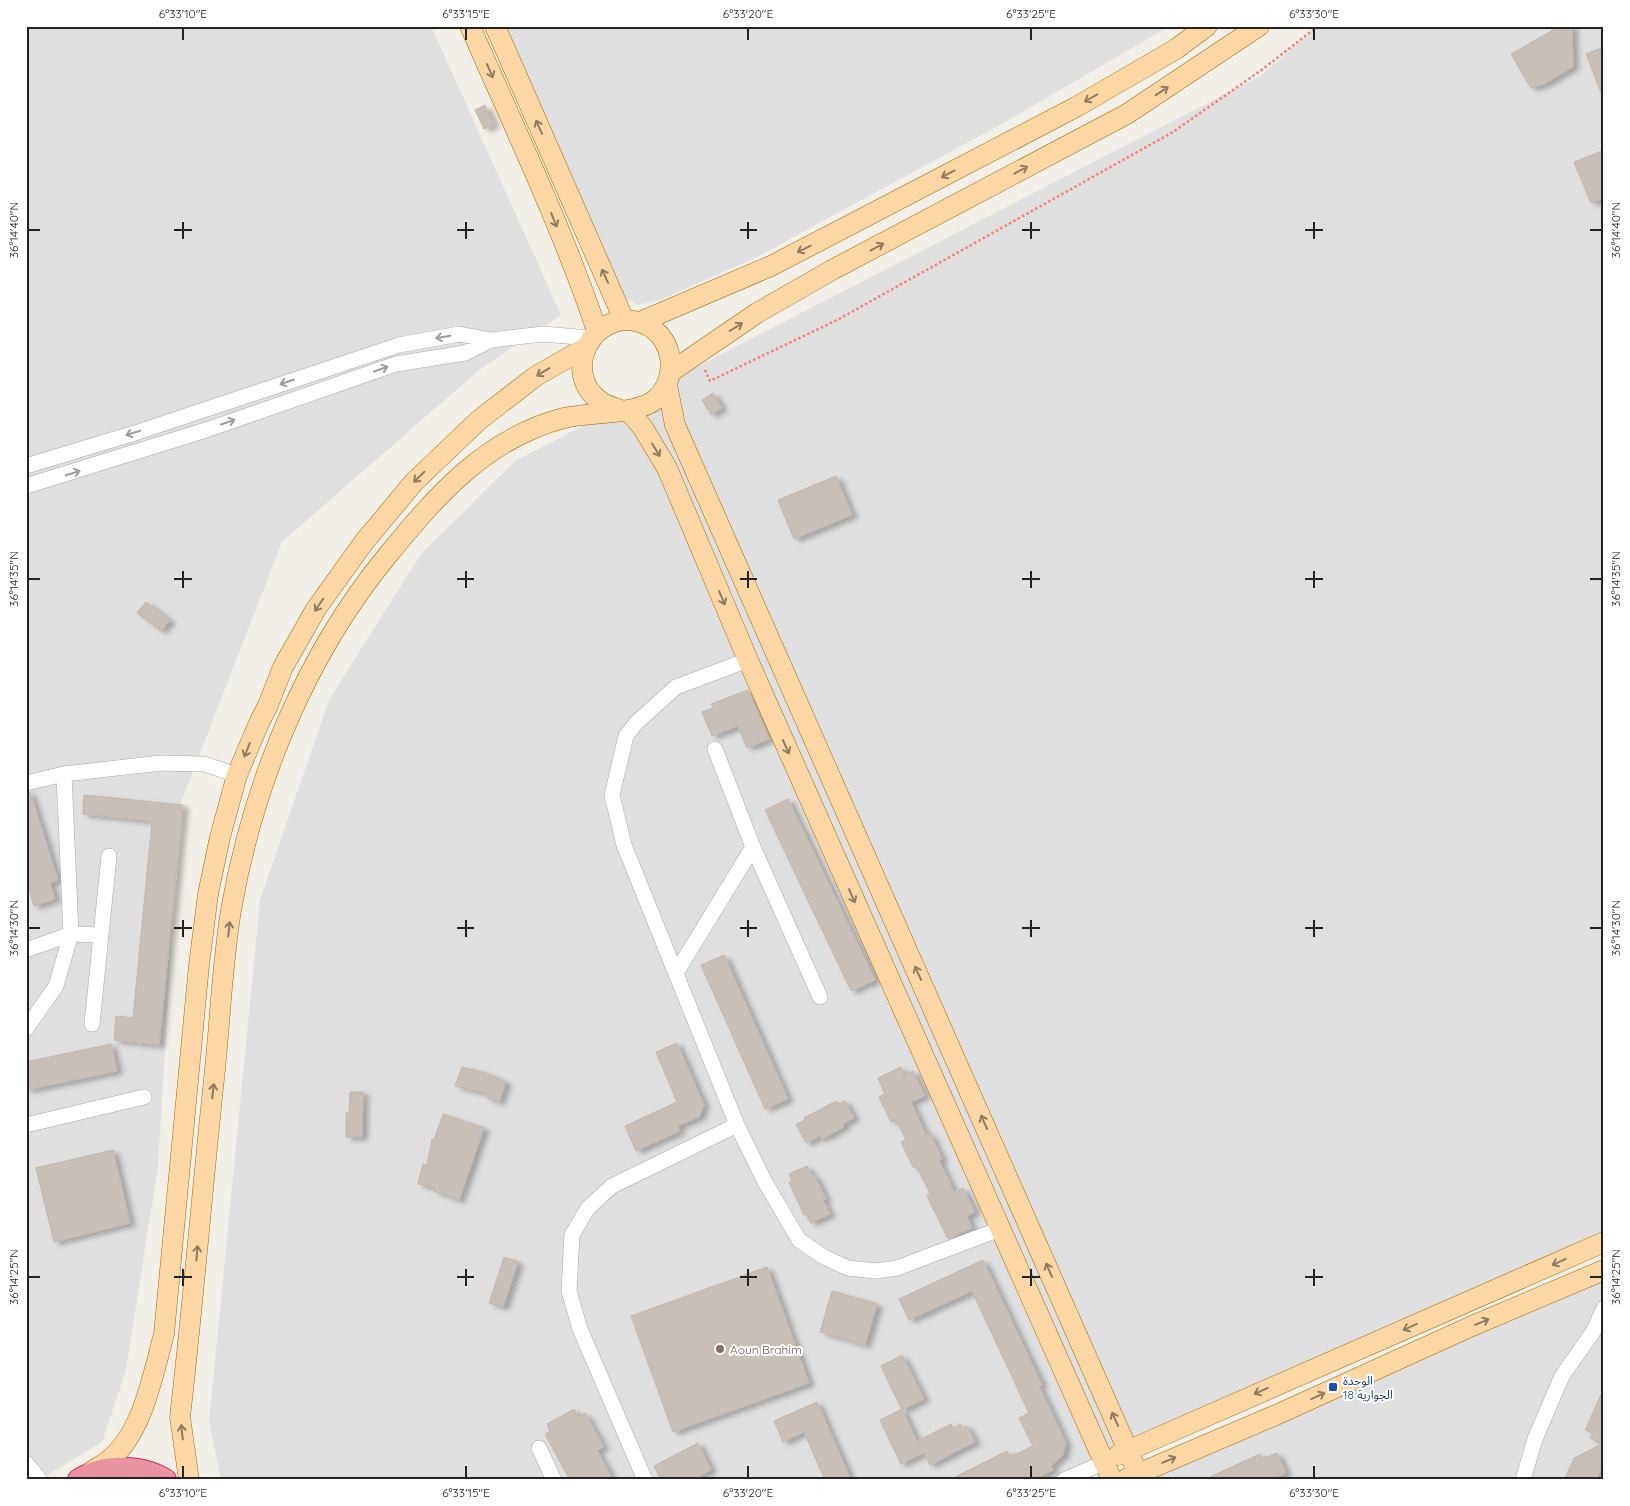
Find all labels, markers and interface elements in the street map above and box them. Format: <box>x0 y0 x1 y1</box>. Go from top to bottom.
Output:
text: 6°33'10"E <box>159 6 207 21</box>
text: 6°33'15"E <box>442 6 490 21</box>
text: 6°33'20"E <box>723 6 773 21</box>
text: 6°33'25"E <box>1006 6 1056 21</box>
text: 6°33'30"E <box>1289 6 1339 21</box>
one-way arrow <box>485 63 495 78</box>
one-way arrow <box>1155 86 1169 96</box>
one-way arrow <box>1085 93 1099 103</box>
one-way arrow <box>534 120 544 135</box>
one-way arrow <box>1013 165 1028 175</box>
one-way arrow <box>941 170 956 179</box>
text: 36°14'40"N <box>6 202 21 258</box>
text: 36°14'40"N <box>1608 202 1623 258</box>
one-way arrow <box>550 212 560 227</box>
one-way arrow <box>870 241 884 251</box>
one-way arrow <box>796 244 811 254</box>
one-way arrow <box>599 269 609 284</box>
one-way arrow <box>729 321 743 332</box>
one-way arrow <box>435 333 451 343</box>
one-way arrow <box>373 364 388 373</box>
one-way arrow <box>536 368 550 378</box>
one-way arrow <box>280 378 295 387</box>
one-way arrow <box>219 417 235 426</box>
one-way arrow <box>125 429 141 439</box>
one-way arrow <box>652 442 662 456</box>
one-way arrow <box>65 467 81 477</box>
one-way arrow <box>413 471 425 483</box>
text: 36°14'35"N <box>6 551 21 607</box>
text: 36°14'35"N <box>1608 551 1623 607</box>
one-way arrow <box>717 590 727 605</box>
one-way arrow <box>314 598 324 612</box>
one-way arrow <box>782 739 792 754</box>
one-way arrow <box>242 742 252 757</box>
one-way arrow <box>847 888 857 903</box>
text: 36°14'30"N <box>6 900 21 956</box>
text: 36°14'30"N <box>1608 900 1623 956</box>
one-way arrow <box>224 921 234 937</box>
one-way arrow <box>912 966 922 981</box>
one-way arrow <box>208 1083 218 1099</box>
one-way arrow <box>978 1115 988 1130</box>
one-way arrow <box>192 1245 202 1261</box>
text: 36°14'25"N <box>6 1249 21 1305</box>
text: 36°14'25"N <box>1608 1249 1623 1305</box>
one-way arrow <box>1552 1257 1567 1267</box>
one-way arrow <box>1044 1263 1054 1278</box>
one-way arrow <box>1474 1316 1489 1326</box>
one-way arrow <box>1403 1322 1418 1332</box>
place label: Aoun Brahim <box>730 1342 802 1357</box>
marker: Aoun Brahim <box>714 1343 726 1355</box>
place label: الوحدة الجوارية 18 <box>1343 1373 1393 1402</box>
marker: الوحدة الجوارية 18 <box>1327 1381 1339 1393</box>
one-way arrow <box>1254 1387 1269 1397</box>
one-way arrow <box>1310 1391 1325 1400</box>
one-way arrow <box>1110 1412 1120 1427</box>
one-way arrow <box>177 1424 187 1440</box>
one-way arrow <box>1161 1455 1176 1464</box>
text: 6°33'10"E <box>159 1485 207 1500</box>
text: 6°33'15"E <box>442 1485 490 1500</box>
text: 6°33'20"E <box>723 1485 773 1500</box>
text: 6°33'25"E <box>1006 1485 1056 1500</box>
text: 6°33'30"E <box>1289 1485 1339 1500</box>

